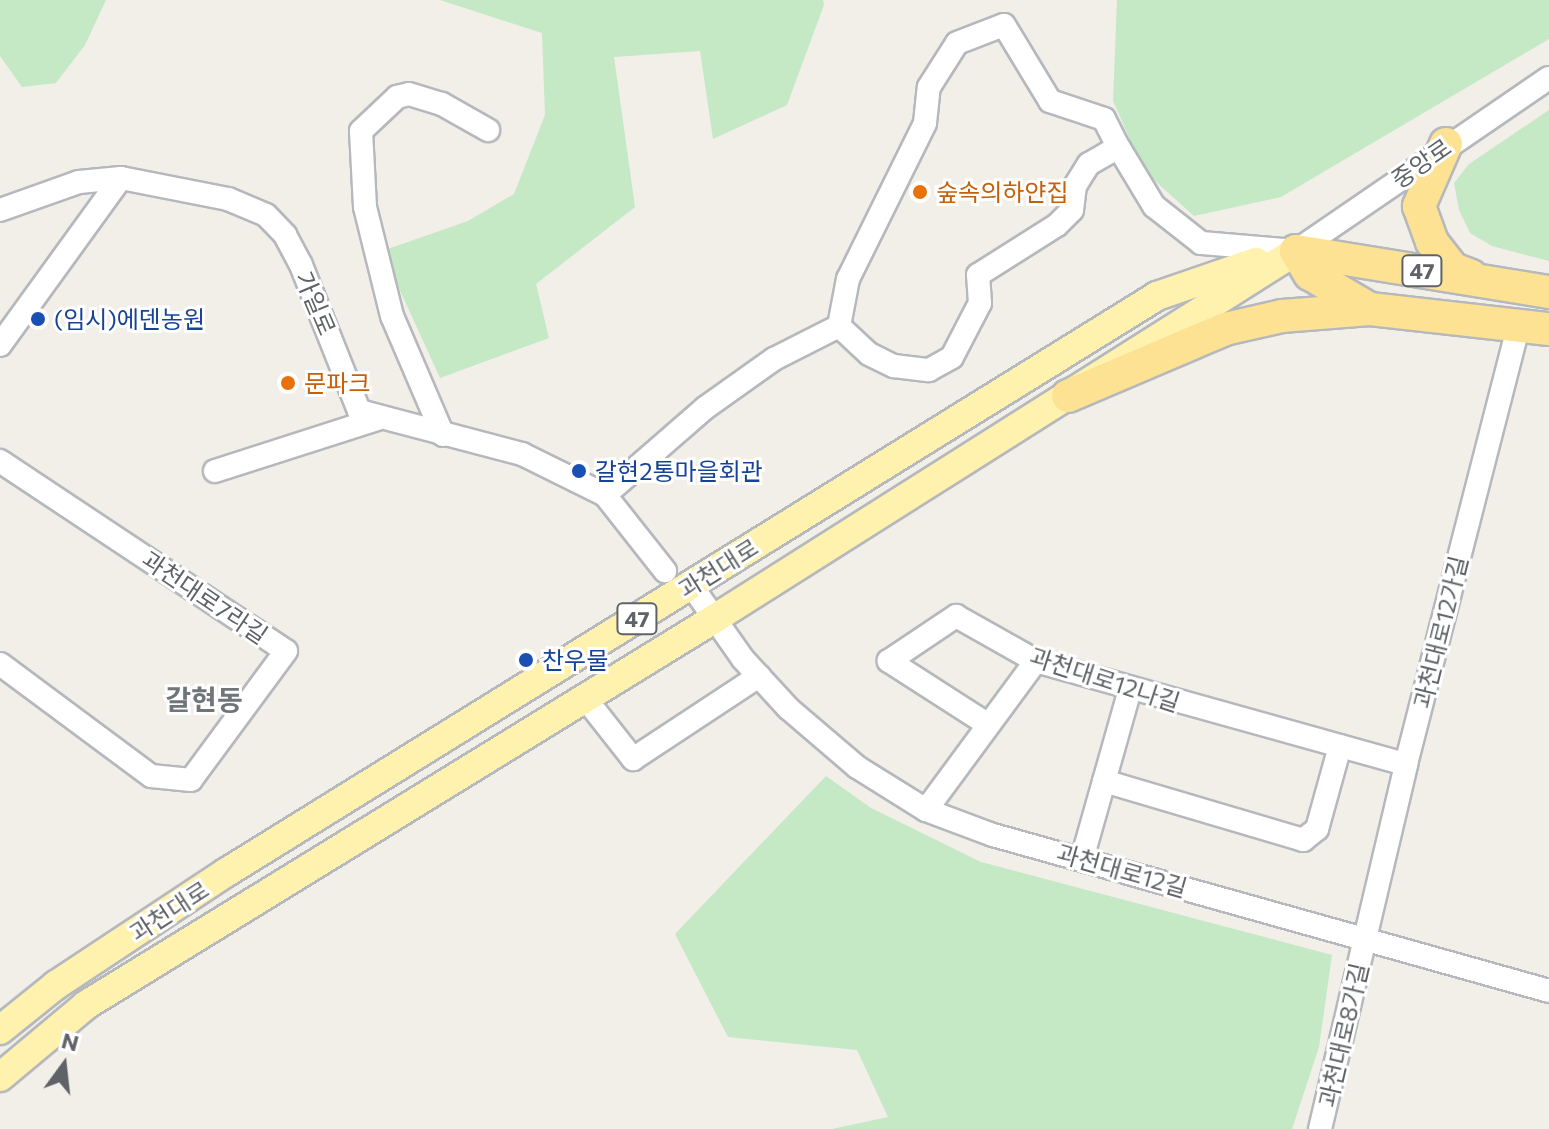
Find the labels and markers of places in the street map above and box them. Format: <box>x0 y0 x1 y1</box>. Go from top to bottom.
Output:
place label: 숲속의하얀집 <box>936 178 1068 206</box>
marker: 숲속의하얀집 <box>911 183 929 201</box>
place label: (임시)에덴농원 <box>54 305 205 333</box>
marker: (임시)에덴농원 <box>29 310 47 328</box>
place label: 문파크 <box>304 369 370 397</box>
marker: 문파크 <box>279 374 297 392</box>
place label: 갈현2통마을회관 <box>595 457 763 485</box>
marker: 갈현2통마을회관 <box>570 462 588 480</box>
place label: 찬우물 <box>542 646 608 674</box>
marker: 찬우물 <box>517 651 535 669</box>

